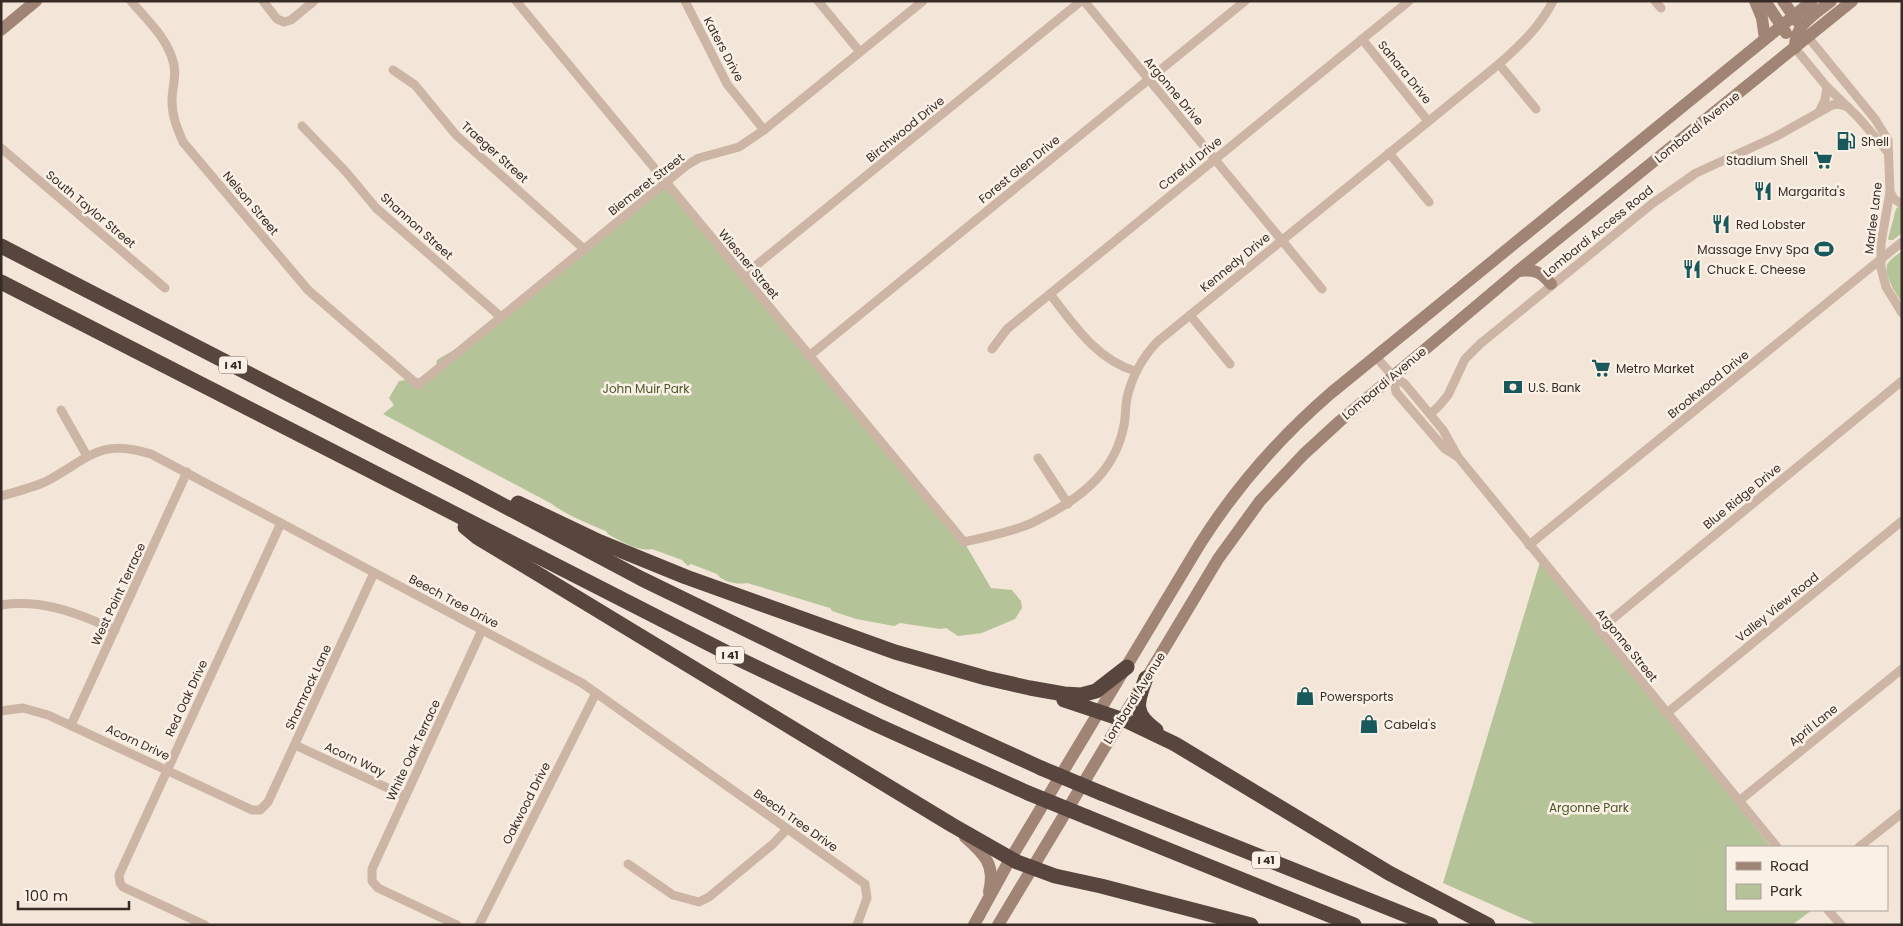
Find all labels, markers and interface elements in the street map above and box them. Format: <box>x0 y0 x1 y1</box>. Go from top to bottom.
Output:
street label: Katers Drive <box>700 14 748 84</box>
street label: Sahara Drive <box>1374 37 1436 107</box>
street label: Argonne Drive <box>1140 53 1208 129</box>
street label: Lombardi Avenue <box>1651 87 1743 167</box>
street label: Birchwood Drive <box>862 92 948 166</box>
street label: Traeger Street <box>458 117 532 187</box>
fuel station icon: Shell <box>1835 130 1857 152</box>
street label: Forest Glen Drive <box>975 131 1063 207</box>
street label: Careful Drive <box>1155 132 1225 194</box>
place label: Shell <box>1861 133 1889 150</box>
street label: Biemeret Street <box>604 149 688 219</box>
supermarket icon: Stadium Shell <box>1812 149 1834 171</box>
place label: Stadium Shell <box>1726 152 1808 169</box>
street label: South Taylor Street <box>42 166 140 252</box>
street label: Nelson Street <box>219 167 283 239</box>
restaurant icon: Margarita's <box>1752 180 1774 202</box>
street label: Lombardi Access Road <box>1539 181 1657 281</box>
street label: Marlee Lane <box>1860 181 1886 255</box>
place label: Margarita's <box>1778 183 1845 200</box>
street label: Shannon Street <box>377 189 457 263</box>
restaurant icon: Red Lobster <box>1710 213 1732 235</box>
place label: Red Lobster <box>1736 216 1806 233</box>
street label: Wiesner Street <box>715 225 783 303</box>
street label: Kennedy Drive <box>1196 228 1274 296</box>
sports icon: Massage Envy Spa <box>1813 238 1835 260</box>
place label: Massage Envy Spa <box>1697 241 1809 258</box>
restaurant icon: Chuck E. Cheese <box>1681 258 1703 280</box>
place label: Chuck E. Cheese <box>1707 261 1806 278</box>
street label: Lombardi Avenue <box>1338 343 1430 423</box>
street label: Brookwood Drive <box>1664 346 1752 422</box>
road number: I 41 <box>219 356 247 374</box>
supermarket icon: Metro Market <box>1590 357 1612 379</box>
place label: Metro Market <box>1616 360 1694 377</box>
bank icon: U.S. Bank <box>1502 376 1524 398</box>
place label: U.S. Bank <box>1528 379 1582 396</box>
park label: John Muir Park <box>603 380 690 397</box>
street label: Blue Ridge Drive <box>1699 459 1785 533</box>
street label: West Point Terrace <box>87 540 149 648</box>
street label: Valley View Road <box>1732 568 1822 646</box>
street label: Beech Tree Drive <box>406 570 502 632</box>
street label: Argonne Street <box>1592 605 1662 685</box>
street label: Shamrock Lane <box>281 642 335 732</box>
road number: I 41 <box>716 646 744 664</box>
street label: Lombardi Avenue <box>1099 649 1169 747</box>
street label: Red Oak Drive <box>161 657 211 739</box>
shop icon: Powersports <box>1294 685 1316 707</box>
place label: Powersports <box>1320 688 1394 705</box>
street label: White Oak Terrace <box>382 697 444 803</box>
street label: April Lane <box>1785 700 1841 750</box>
shop icon: Cabela's <box>1358 713 1380 735</box>
place label: Cabela's <box>1384 716 1436 733</box>
street label: Acorn Drive <box>103 720 173 764</box>
street label: Acorn Way <box>322 738 388 781</box>
street label: Oakwood Drive <box>498 759 554 847</box>
street label: Beech Tree Drive <box>750 784 842 856</box>
park label: Argonne Park <box>1549 799 1630 816</box>
legend <box>1726 846 1888 911</box>
road number: I 41 <box>1252 852 1280 868</box>
text: Road <box>1770 855 1809 876</box>
scale bar <box>18 878 129 910</box>
text: Park <box>1770 880 1802 901</box>
text: 100 m <box>25 885 68 906</box>

